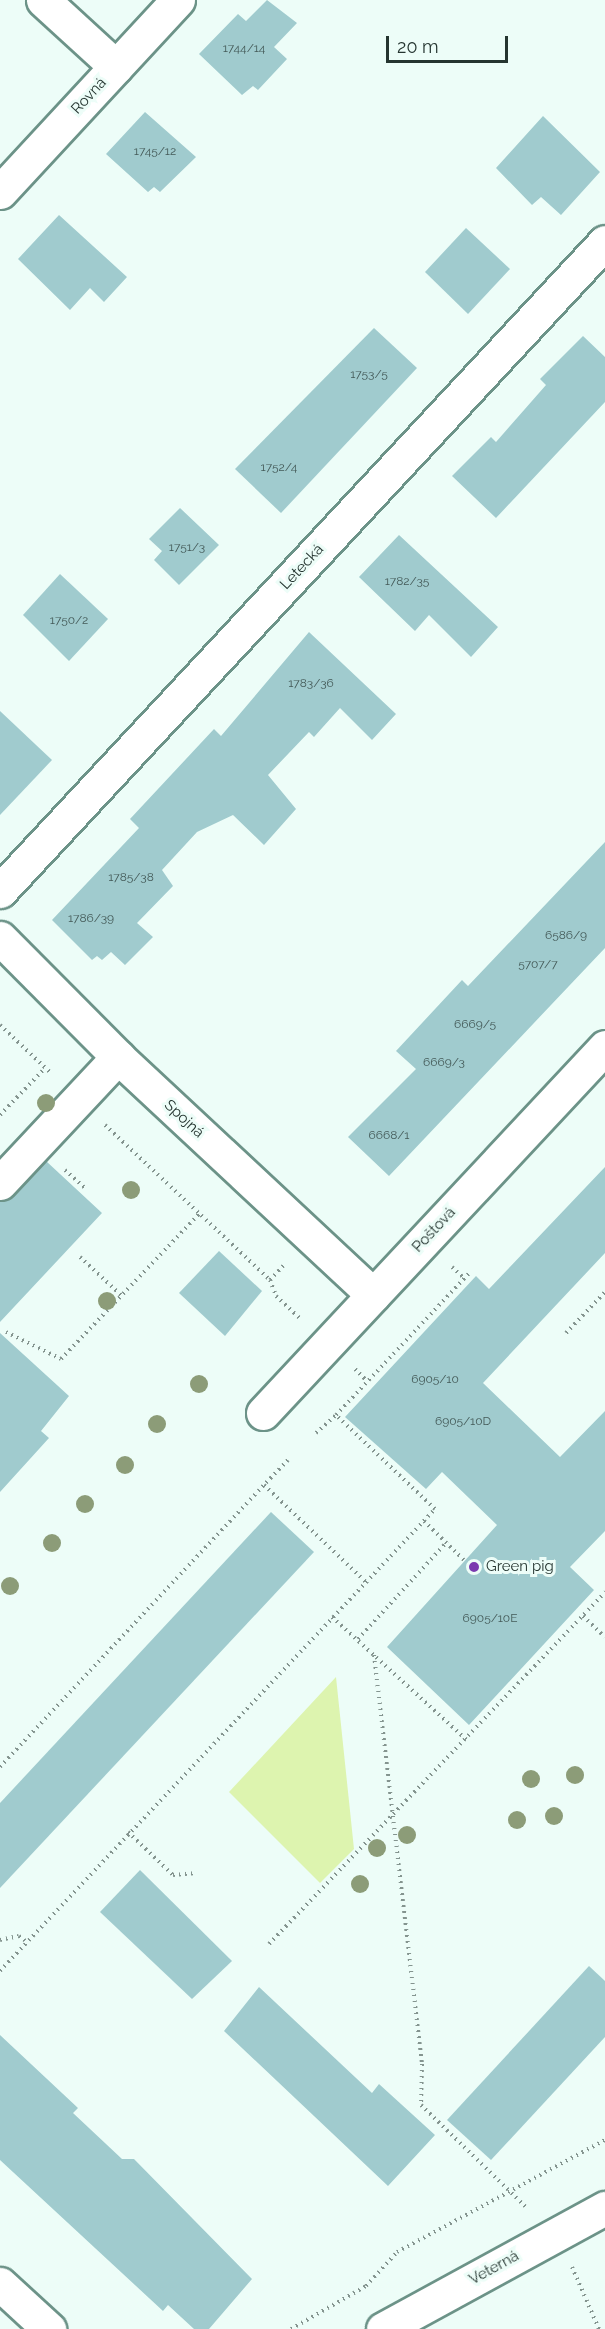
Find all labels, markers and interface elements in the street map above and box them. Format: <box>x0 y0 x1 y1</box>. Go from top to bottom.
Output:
scale bar <box>389 24 510 62</box>
text: 20 m <box>397 36 439 57</box>
house number: 1744/14 <box>223 42 265 56</box>
street label: Rovná <box>68 74 110 118</box>
house number: 1745/12 <box>134 145 176 159</box>
house number: 1753/5 <box>350 368 388 382</box>
house number: 1752/4 <box>261 461 297 475</box>
house number: 1751/3 <box>169 541 205 555</box>
street label: Letecká <box>277 541 327 593</box>
house number: 1782/35 <box>385 575 429 589</box>
house number: 1750/2 <box>50 614 88 628</box>
house number: 1783/36 <box>288 677 334 691</box>
house number: 1785/38 <box>108 871 154 885</box>
house number: 1786/39 <box>68 912 114 926</box>
house number: 6586/9 <box>545 929 587 943</box>
house number: 5707/7 <box>518 958 558 972</box>
house number: 6669/5 <box>454 1018 496 1032</box>
house number: 6669/3 <box>423 1056 465 1070</box>
street label: Spojná <box>160 1096 208 1142</box>
house number: 6668/1 <box>369 1129 409 1143</box>
street label: Poštová <box>409 1204 459 1256</box>
house number: 6905/10 <box>411 1373 459 1387</box>
house number: 6905/10D <box>435 1415 491 1429</box>
place label: Green pig <box>486 1558 554 1576</box>
marker: Green pig <box>467 1560 481 1574</box>
house number: 6905/10E <box>463 1612 517 1626</box>
street label: Veterná <box>466 2247 522 2289</box>

